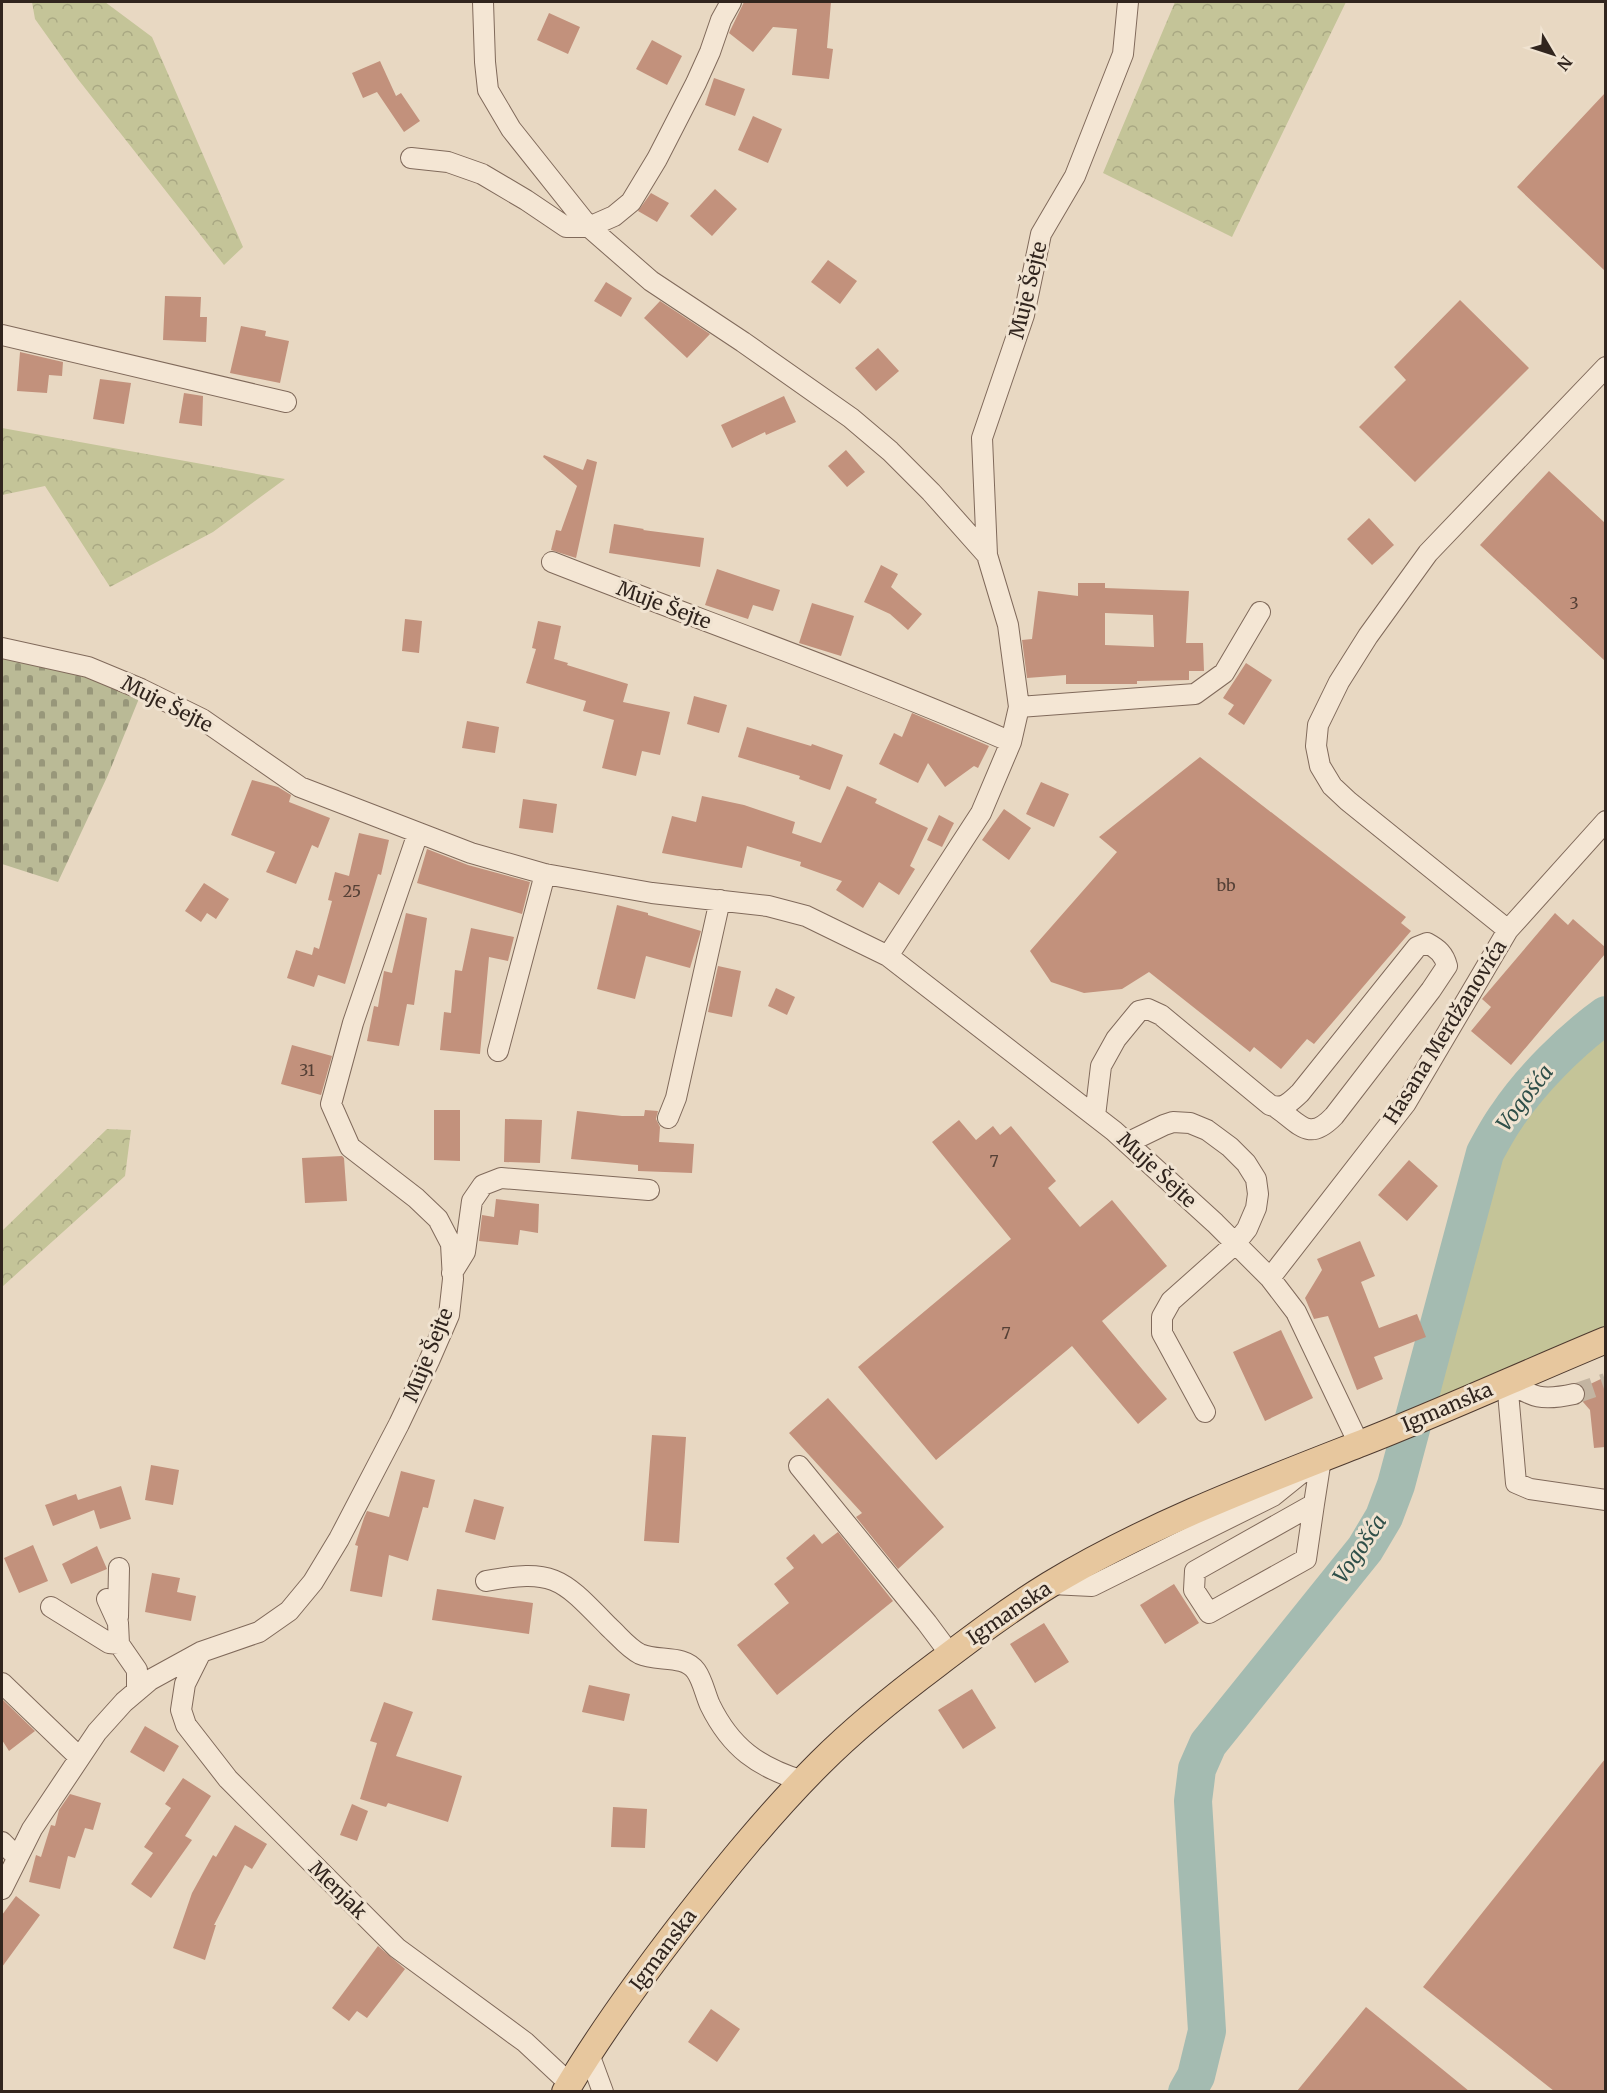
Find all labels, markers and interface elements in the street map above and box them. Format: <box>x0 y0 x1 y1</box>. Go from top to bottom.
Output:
north arrow <box>1523 24 1583 84</box>
text: N <box>1553 52 1576 75</box>
street label: Muje Šejte <box>1002 239 1052 341</box>
street label: Muje Šejte <box>613 574 715 634</box>
house number: 3 <box>1569 593 1579 613</box>
street label: Muje Šejte <box>117 669 218 737</box>
house number: bb <box>1215 875 1236 895</box>
house number: 25 <box>343 881 361 901</box>
street label: Hasana Merdžanovića <box>1378 935 1512 1128</box>
water label: Vogošća <box>1490 1059 1559 1136</box>
house number: 31 <box>299 1060 315 1080</box>
street label: Muje Šejte <box>1113 1126 1203 1213</box>
house number: 7 <box>989 1151 999 1171</box>
street label: Muje Šejte <box>396 1304 458 1405</box>
house number: 7 <box>1001 1323 1011 1343</box>
street label: Igmanska <box>1398 1376 1496 1437</box>
water label: Vogošća <box>1327 1509 1392 1588</box>
street label: Igmanska <box>962 1575 1056 1650</box>
street label: Menjak <box>304 1855 373 1924</box>
street label: Igmanska <box>624 1904 702 1996</box>

